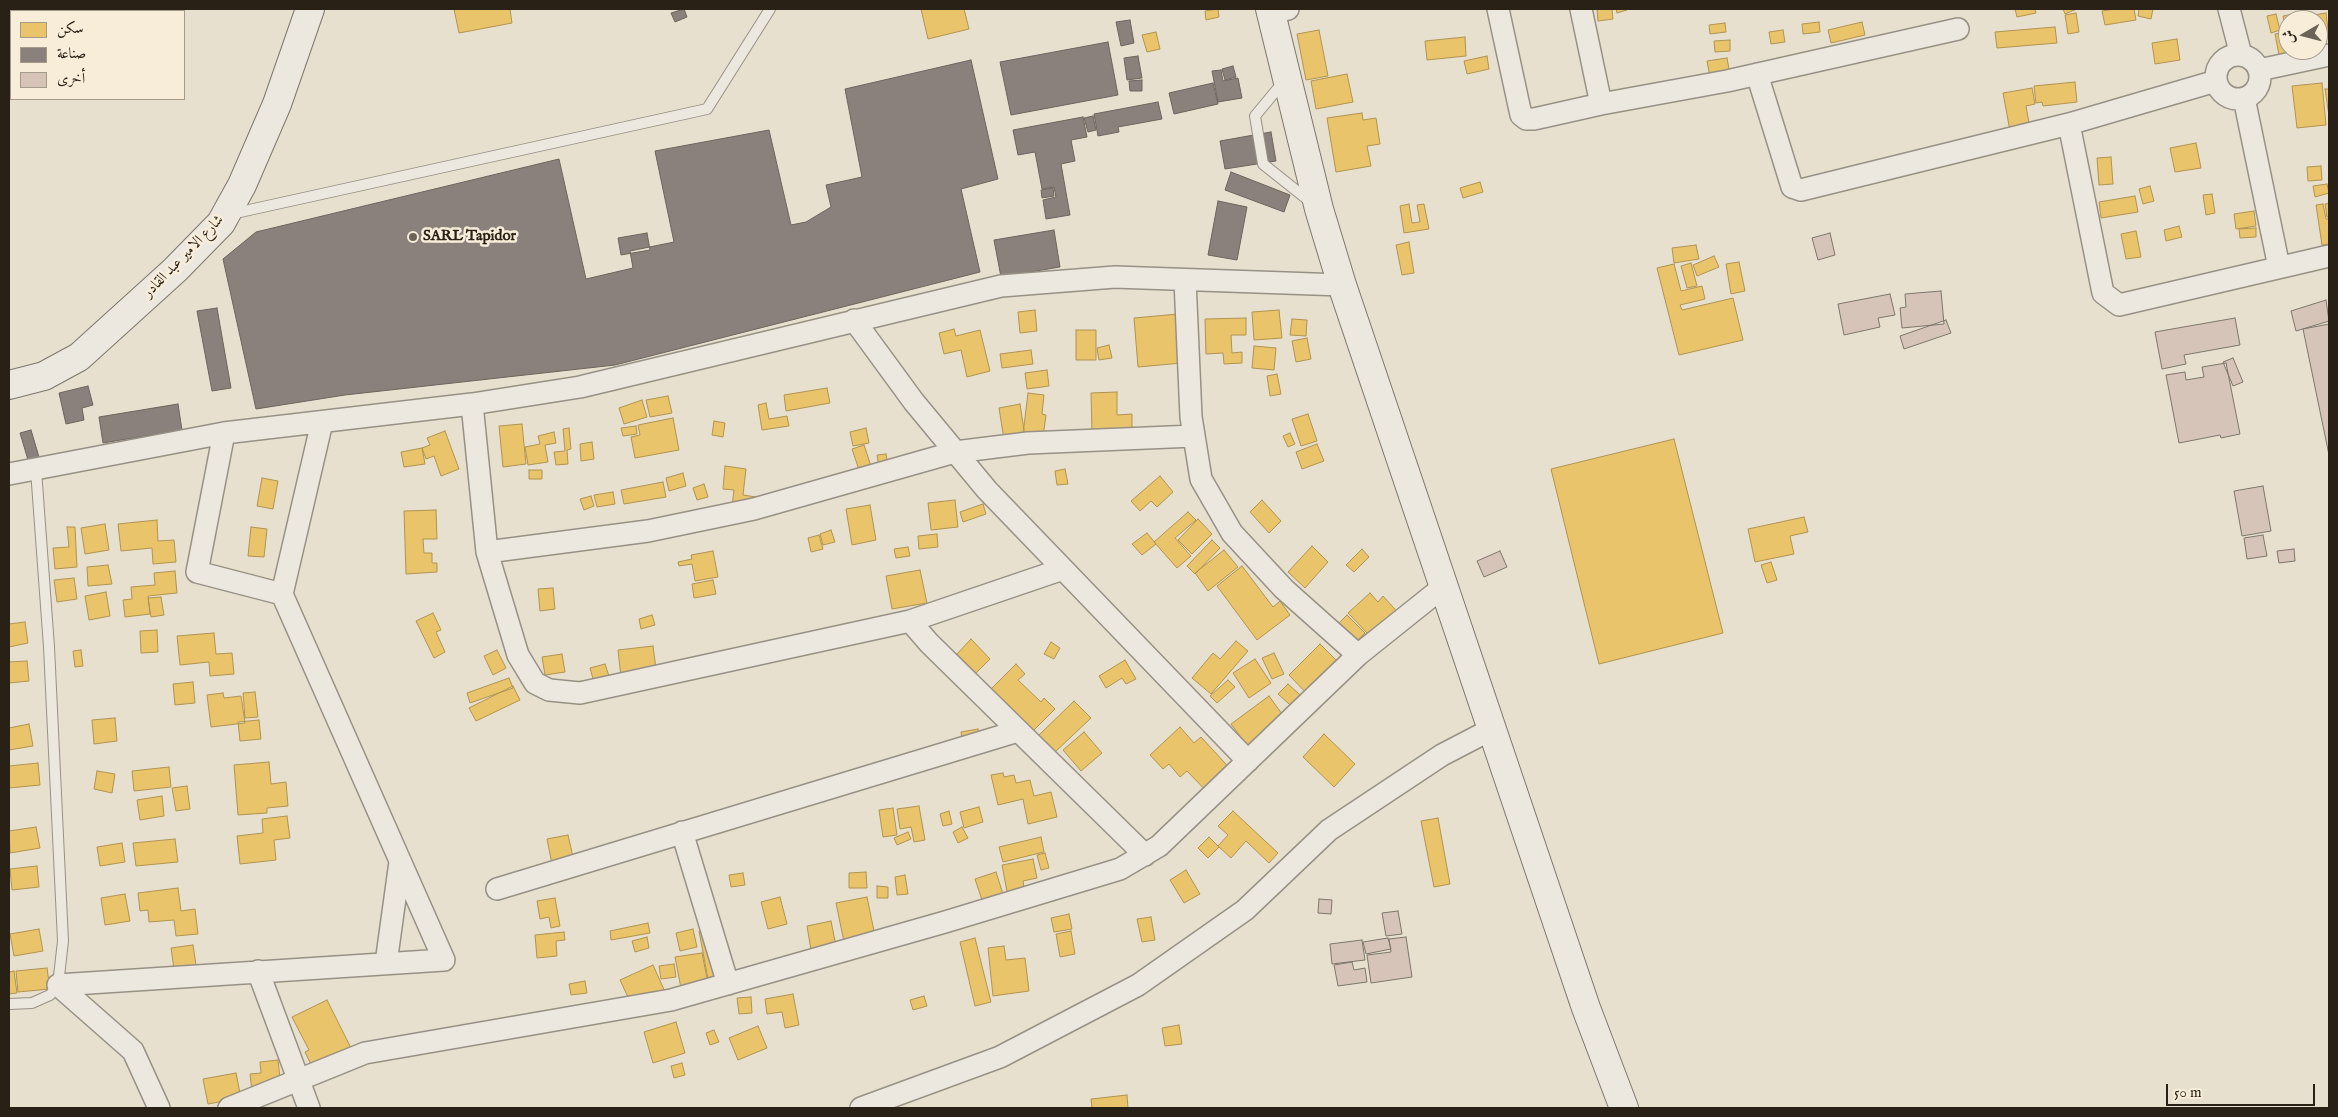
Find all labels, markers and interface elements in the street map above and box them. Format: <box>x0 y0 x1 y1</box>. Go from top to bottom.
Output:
legend <box>10 10 185 100</box>
north arrow <box>2278 10 2328 60</box>
text: سكن <box>57 19 84 38</box>
text: ش <box>2279 29 2299 45</box>
text: صناعة <box>57 44 86 63</box>
text: أخرى <box>57 69 85 88</box>
street label: شارع الامير عبد القادر <box>140 212 228 302</box>
place label: SARL Tapidor <box>423 228 516 246</box>
marker: SARL Tapidor <box>407 231 419 243</box>
scale bar <box>2168 1074 2317 1106</box>
text: 50 m <box>2174 1083 2202 1102</box>

